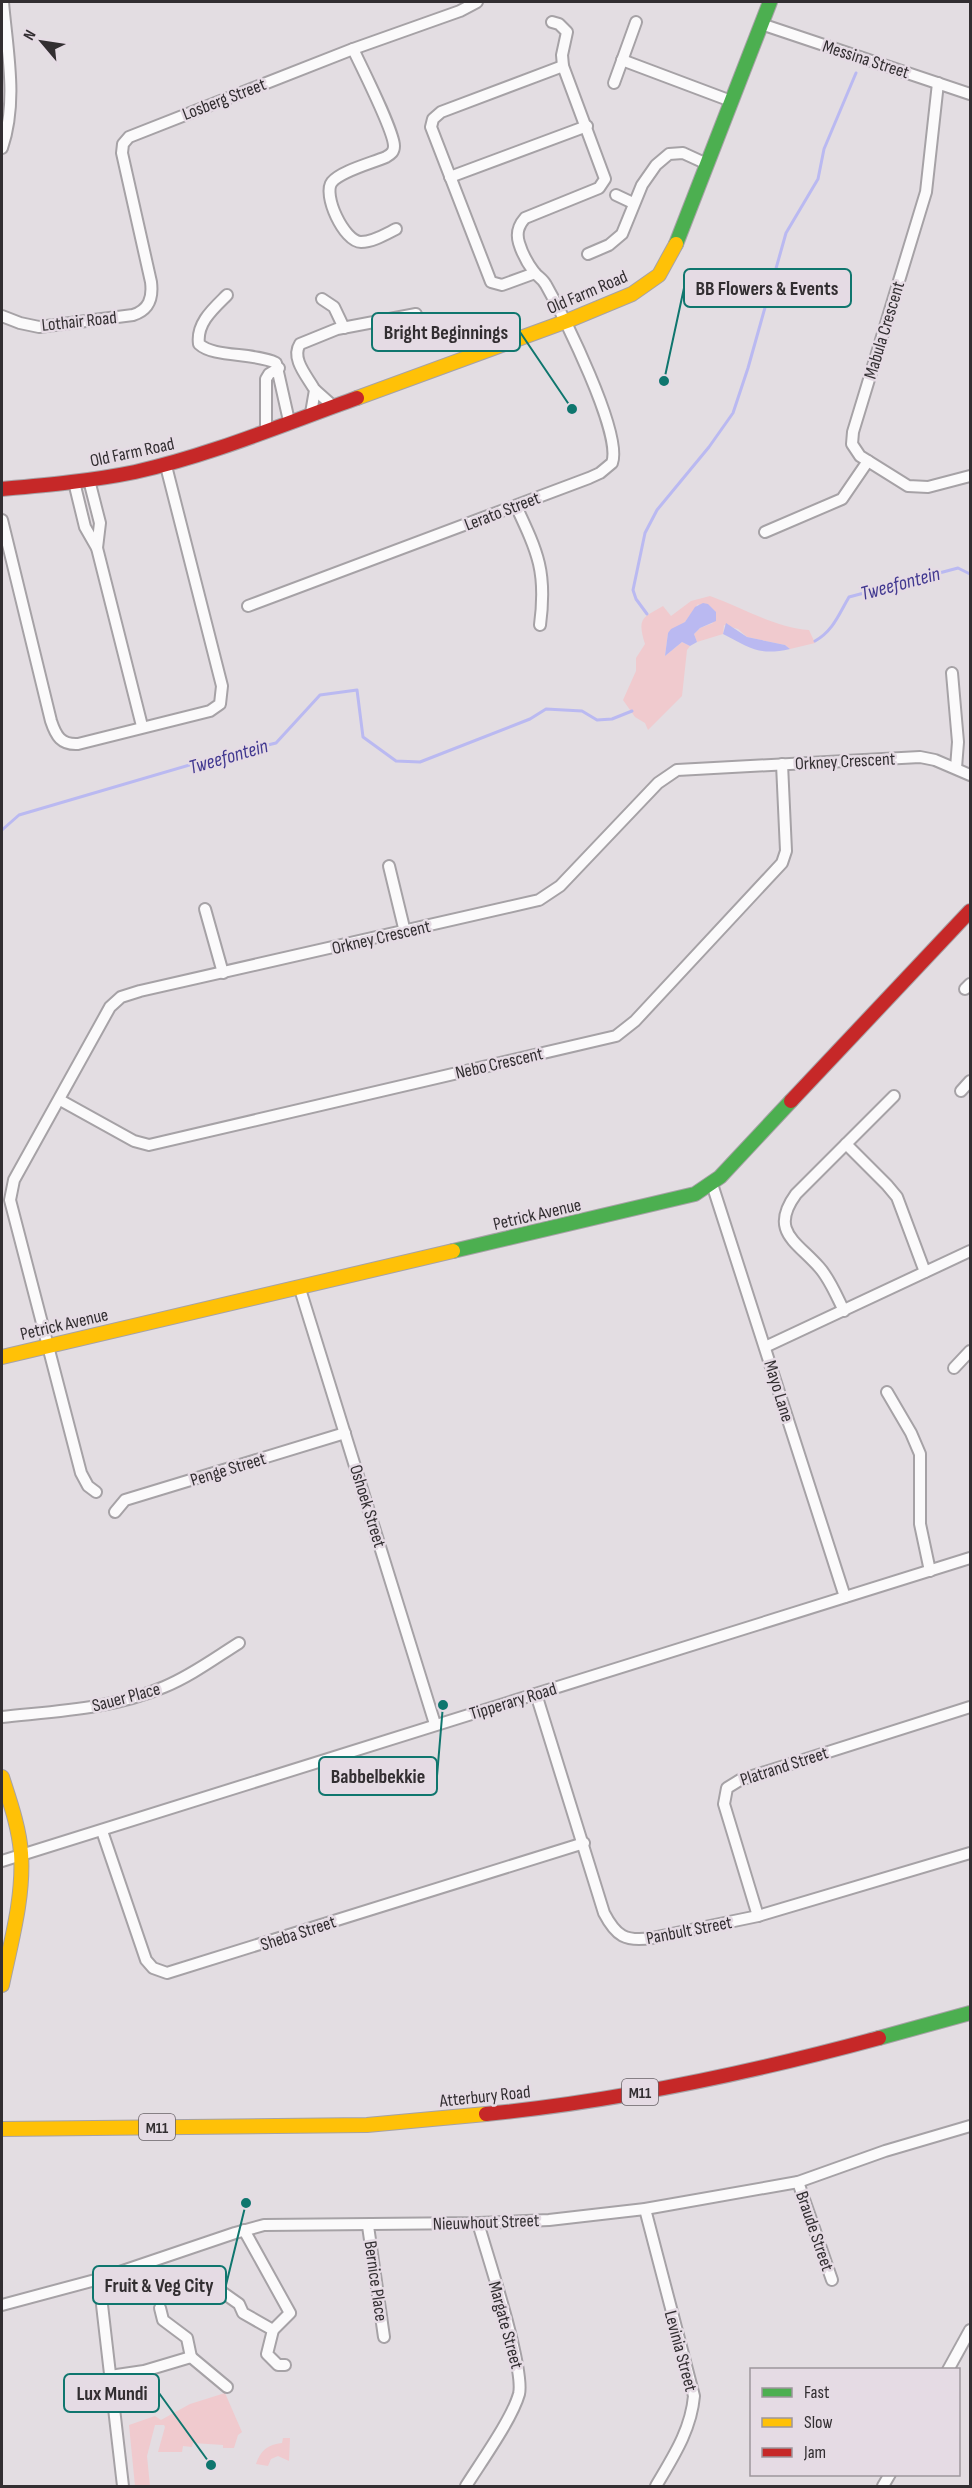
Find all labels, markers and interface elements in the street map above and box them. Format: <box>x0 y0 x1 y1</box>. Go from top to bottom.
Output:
north arrow <box>12 12 72 72</box>
text: N <box>20 27 41 44</box>
street label: Messina Street <box>820 36 912 83</box>
street label: Losberg Street <box>179 74 269 125</box>
street label: Old Farm Road <box>544 266 631 319</box>
callout: BB Flowers & Events <box>684 269 851 307</box>
text: BB Flowers & Events <box>696 277 839 301</box>
street label: Mabula Crescent <box>860 278 909 381</box>
street label: Lothair Road <box>40 307 118 336</box>
callout: Bright Beginnings <box>372 313 520 351</box>
text: Bright Beginnings <box>384 321 508 345</box>
street label: Old Farm Road <box>88 433 176 472</box>
street label: Lerato Street <box>461 487 543 535</box>
water label: Tweefontein <box>858 562 943 606</box>
water label: Tweefontein <box>186 734 271 780</box>
street label: Orkney Crescent <box>794 748 896 775</box>
street label: Orkney Crescent <box>330 916 433 959</box>
street label: Nebo Crescent <box>453 1043 545 1084</box>
street label: Petrick Avenue <box>491 1194 583 1235</box>
street label: Petrick Avenue <box>18 1304 110 1345</box>
street label: Mayo Lane <box>759 1358 798 1424</box>
street label: Penge Street <box>188 1448 269 1491</box>
street label: Oshoek Street <box>345 1462 390 1551</box>
street label: Sauer Place <box>90 1678 162 1717</box>
street label: Tipperary Road <box>467 1678 559 1725</box>
street label: Platrand Street <box>738 1742 831 1791</box>
callout: Babbelbekkie <box>319 1757 437 1795</box>
text: Babbelbekkie <box>331 1765 425 1789</box>
street label: Sheba Street <box>258 1911 339 1955</box>
street label: Panbult Street <box>645 1912 734 1949</box>
road number: M11 <box>622 2079 658 2105</box>
street label: Atterbury Road <box>438 2081 531 2112</box>
road number: M11 <box>139 2114 175 2140</box>
street label: Braude Street <box>791 2189 838 2274</box>
street label: Nieuwhout Street <box>432 2210 540 2235</box>
street label: Bernice Place <box>359 2240 392 2323</box>
callout: Fruit & Veg City <box>93 2266 226 2304</box>
text: Fruit & Veg City <box>104 2274 214 2298</box>
street label: Margate Street <box>484 2279 527 2372</box>
street label: Levinia Street <box>660 2308 701 2394</box>
legend <box>750 2368 960 2476</box>
callout: Lux Mundi <box>64 2374 159 2412</box>
text: Lux Mundi <box>76 2382 148 2406</box>
text: Fast <box>804 2382 830 2403</box>
text: Slow <box>804 2412 833 2433</box>
text: Jam <box>803 2442 826 2463</box>

